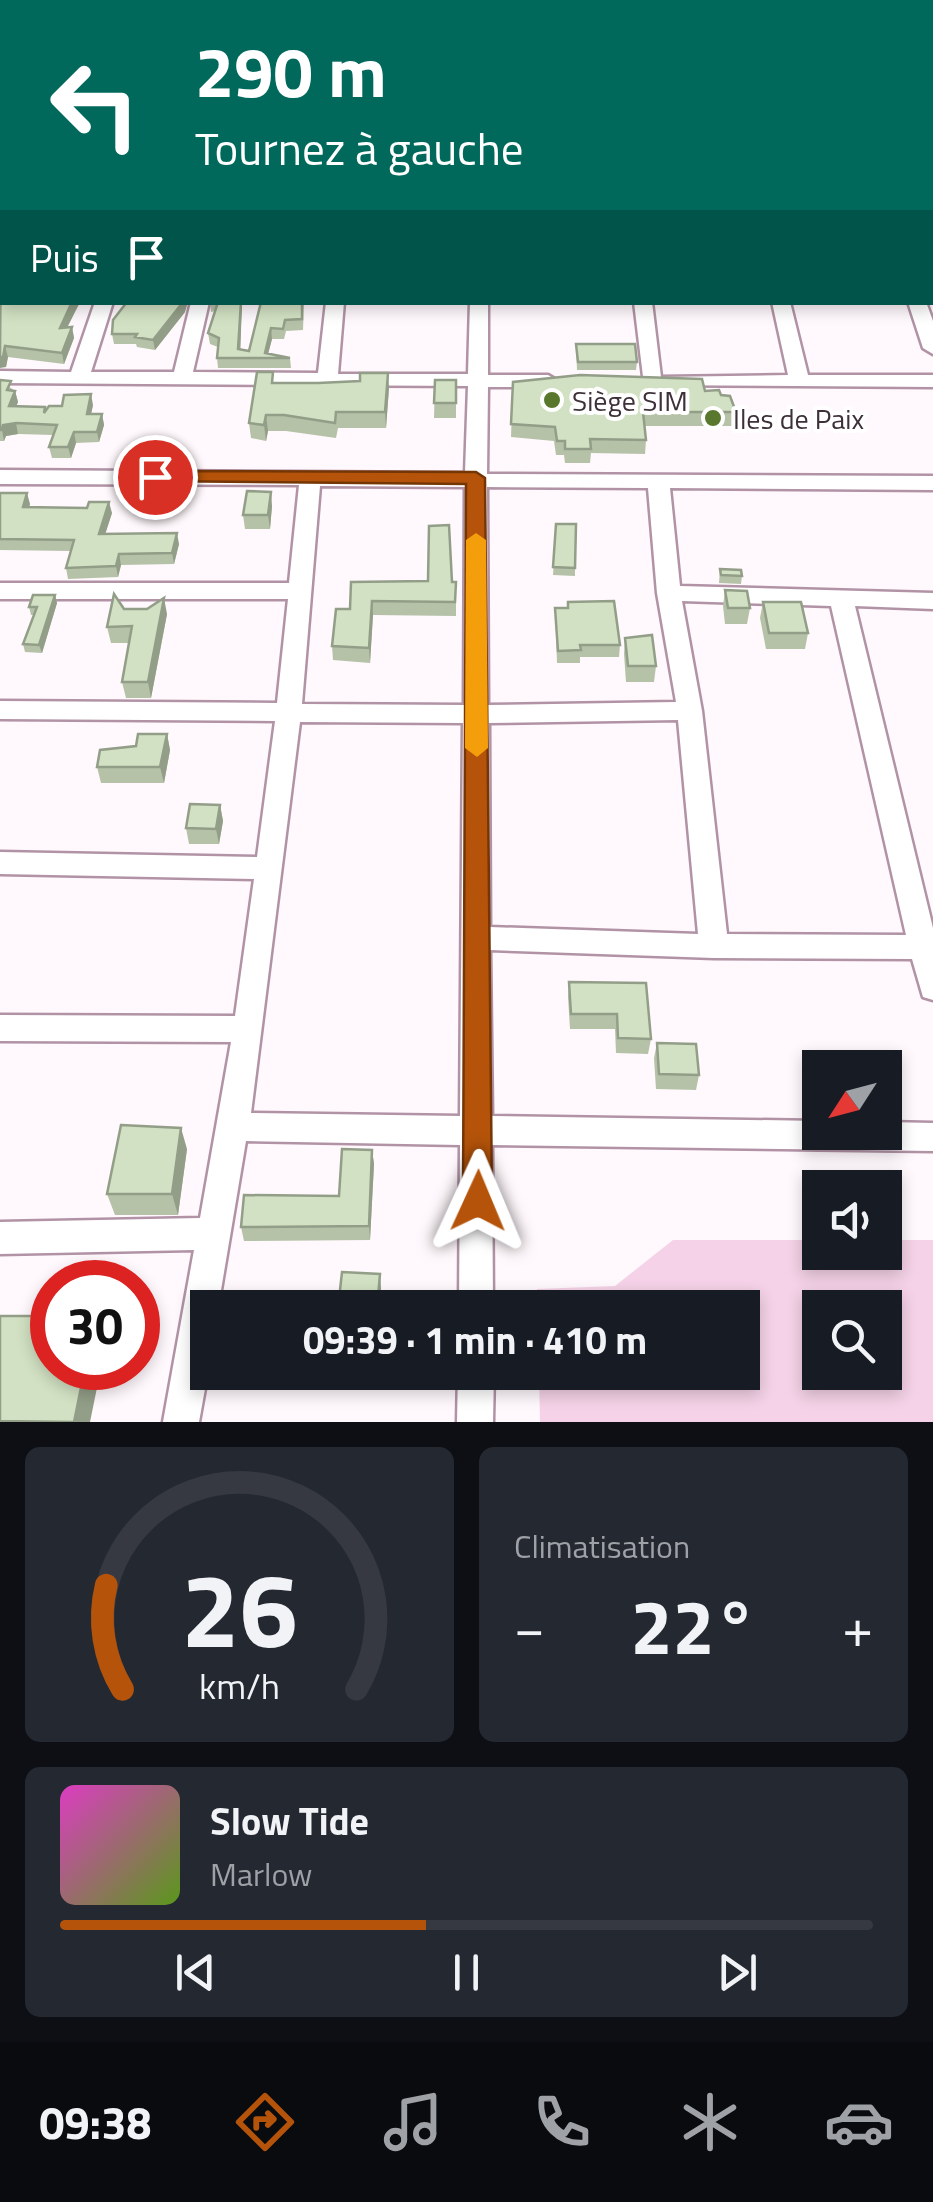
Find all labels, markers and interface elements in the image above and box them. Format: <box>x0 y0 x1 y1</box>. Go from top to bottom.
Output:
text: 290 m <box>195 18 387 124</box>
icon: left <box>30 40 160 170</box>
text: Tournez à gauche <box>195 114 524 182</box>
text: Puis <box>30 229 99 287</box>
icon: arrive <box>119 230 174 285</box>
place label: Siège SIM <box>572 379 688 422</box>
marker: Siège SIM <box>541 389 563 411</box>
place label: Iles de Paix <box>733 397 864 440</box>
marker: Iles de Paix <box>702 407 724 429</box>
pin <box>113 435 198 520</box>
icon: arrive <box>128 450 183 505</box>
north arrow <box>802 1050 902 1150</box>
map controls <box>802 1050 902 1390</box>
position arrow <box>426 1149 530 1253</box>
button: sound <box>802 1170 902 1270</box>
speed limit sign: 30 <box>30 1260 160 1390</box>
button: search <box>802 1290 902 1390</box>
text: 09:39 · 1 min · 410 m <box>303 1311 647 1369</box>
text: Climatisation <box>514 1522 690 1570</box>
text: 26 <box>181 1529 298 1687</box>
text: 22° <box>630 1569 757 1683</box>
text: − <box>514 1585 545 1668</box>
text: + <box>842 1585 873 1668</box>
text: km/h <box>199 1658 280 1713</box>
text: Slow Tide <box>210 1792 369 1850</box>
text: Marlow <box>210 1850 313 1898</box>
icon: previous <box>168 1945 223 2000</box>
icon: pause <box>439 1945 494 2000</box>
icon: next <box>710 1945 765 2000</box>
icon: directions <box>230 2087 300 2157</box>
icon: music <box>378 2087 448 2157</box>
icon: phone <box>527 2087 597 2157</box>
icon: climate <box>675 2087 745 2157</box>
icon: car <box>824 2087 894 2157</box>
text: 09:38 <box>39 2088 152 2156</box>

